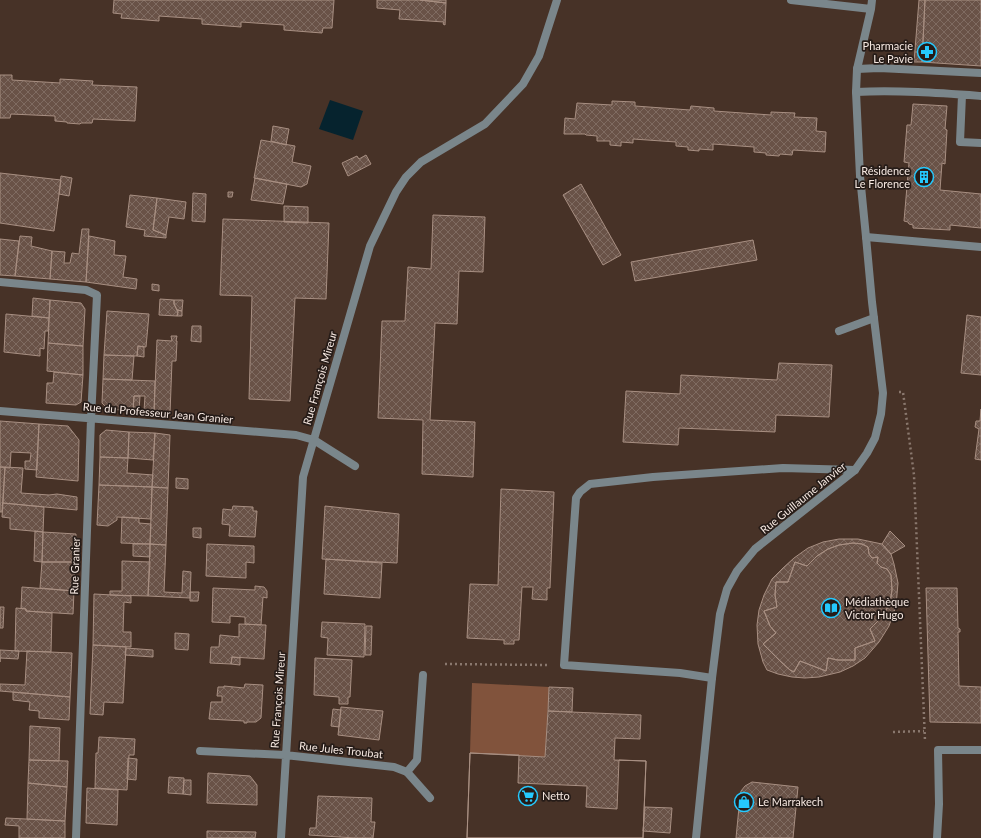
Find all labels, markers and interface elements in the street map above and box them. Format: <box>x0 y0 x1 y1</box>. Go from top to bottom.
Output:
place label: Pharmacie Le Pavie <box>863 39 913 65</box>
pharmacy icon: Pharmacie Le Pavie <box>916 41 938 63</box>
place label: Résidence Le Florence <box>854 164 910 190</box>
building icon: Résidence Le Florence <box>913 166 935 188</box>
street label: Rue François Mireur <box>300 330 339 426</box>
street label: Rue du Professeur Jean Granier <box>82 399 234 426</box>
street label: Rue Guillaume Janvier <box>757 459 848 536</box>
street label: Rue Granier <box>67 537 82 595</box>
place label: Médiathèque Victor Hugo <box>845 595 909 621</box>
library icon: Médiathèque Victor Hugo <box>820 597 842 619</box>
street label: Rue François Mireur <box>268 651 287 749</box>
street label: Rue Jules Troubat <box>298 739 384 760</box>
supermarket icon: Netto <box>517 785 539 807</box>
place label: Netto <box>542 789 570 802</box>
shop icon: Le Marrakech <box>733 791 755 813</box>
place label: Le Marrakech <box>758 795 823 808</box>

